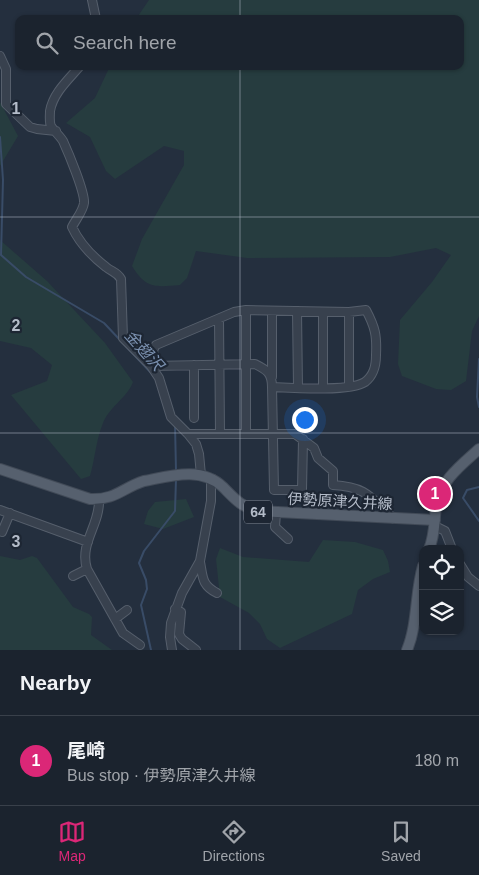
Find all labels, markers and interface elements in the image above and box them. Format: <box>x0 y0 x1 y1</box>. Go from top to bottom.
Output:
search box <box>15 15 464 70</box>
icon: search <box>33 29 61 57</box>
text: Search here <box>73 32 177 53</box>
text: 1 <box>12 100 21 117</box>
text: 2 <box>12 317 21 334</box>
water label: 金翅沢 <box>122 326 168 375</box>
your location <box>292 407 318 433</box>
pin: 1 <box>419 475 451 513</box>
street label: 伊勢原津久井線 <box>287 490 393 512</box>
road number: 64 <box>244 501 272 524</box>
text: 3 <box>12 533 21 550</box>
map controls <box>419 545 464 635</box>
button: locate <box>419 545 464 590</box>
button: layers <box>419 590 464 635</box>
text: Nearby <box>20 671 91 694</box>
text: 尾崎 <box>67 740 105 761</box>
text: 1 <box>32 752 40 769</box>
text: 180 m <box>415 752 459 769</box>
text: Bus stop · 伊勢原津久井線 <box>67 767 255 784</box>
tab: Map <box>58 818 86 864</box>
tab: Directions <box>203 818 265 864</box>
tab: Saved <box>381 818 421 864</box>

